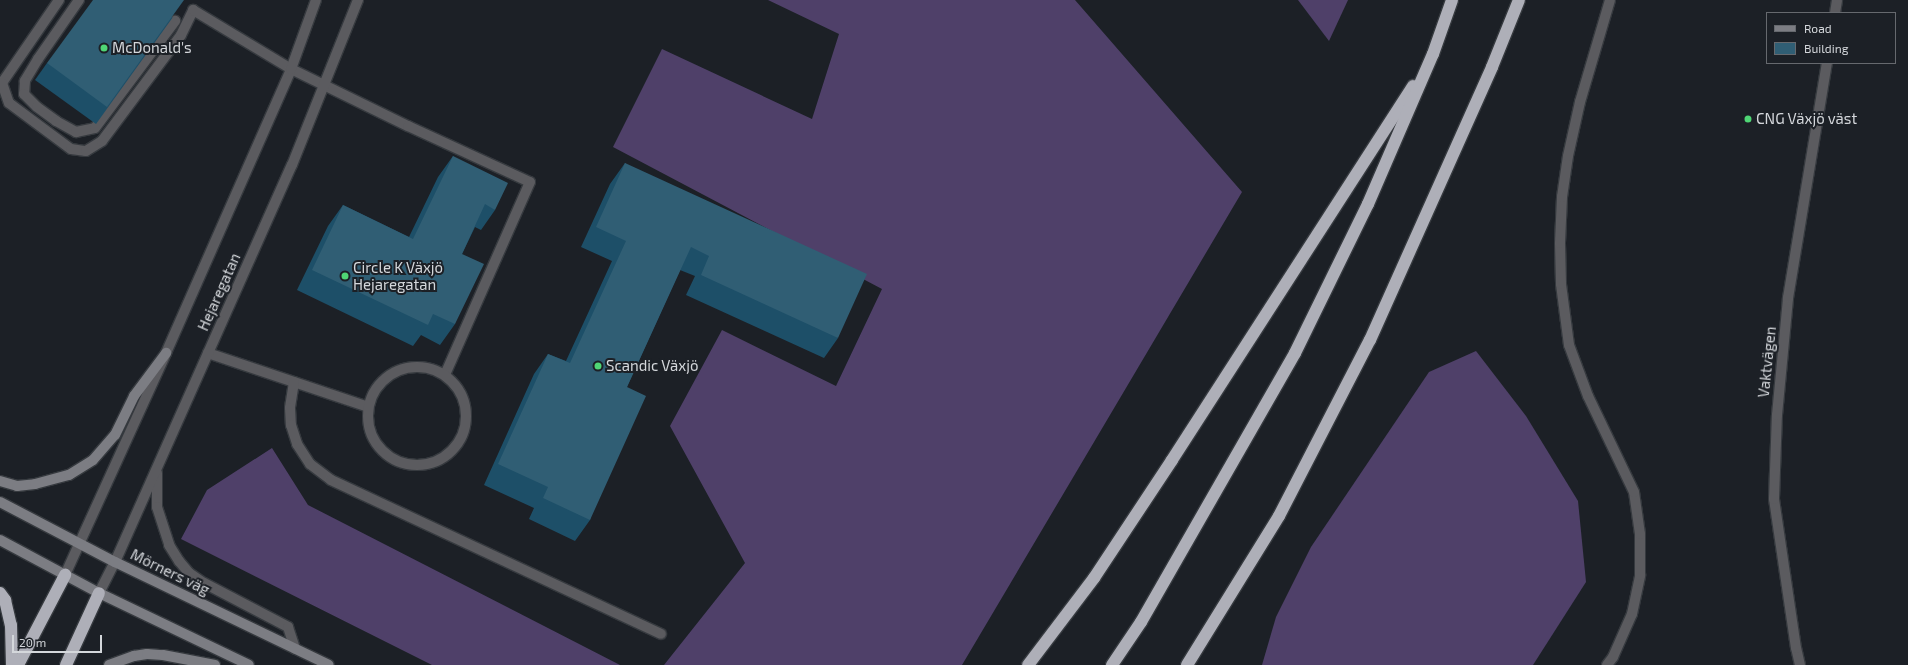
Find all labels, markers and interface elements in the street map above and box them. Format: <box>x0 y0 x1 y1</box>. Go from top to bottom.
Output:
legend <box>1766 12 1896 64</box>
text: Road <box>1804 21 1832 35</box>
place label: McDonald's <box>112 39 192 57</box>
text: Building <box>1804 41 1848 55</box>
marker: McDonald's <box>99 43 109 53</box>
place label: CNG Växjö väst <box>1756 110 1858 128</box>
marker: CNG Växjö väst <box>1743 114 1753 124</box>
street label: Hejaregatan <box>194 250 244 334</box>
place label: Circle K Växjö Hejaregatan <box>353 258 444 293</box>
marker: Circle K Växjö Hejaregatan <box>340 271 350 281</box>
street label: Vaktvägen <box>1754 326 1780 398</box>
place label: Scandic Växjö <box>606 357 699 375</box>
marker: Scandic Växjö <box>593 361 603 371</box>
street label: Mörners väg <box>127 545 213 599</box>
scale bar <box>14 627 104 653</box>
text: 20 m <box>19 635 46 649</box>

